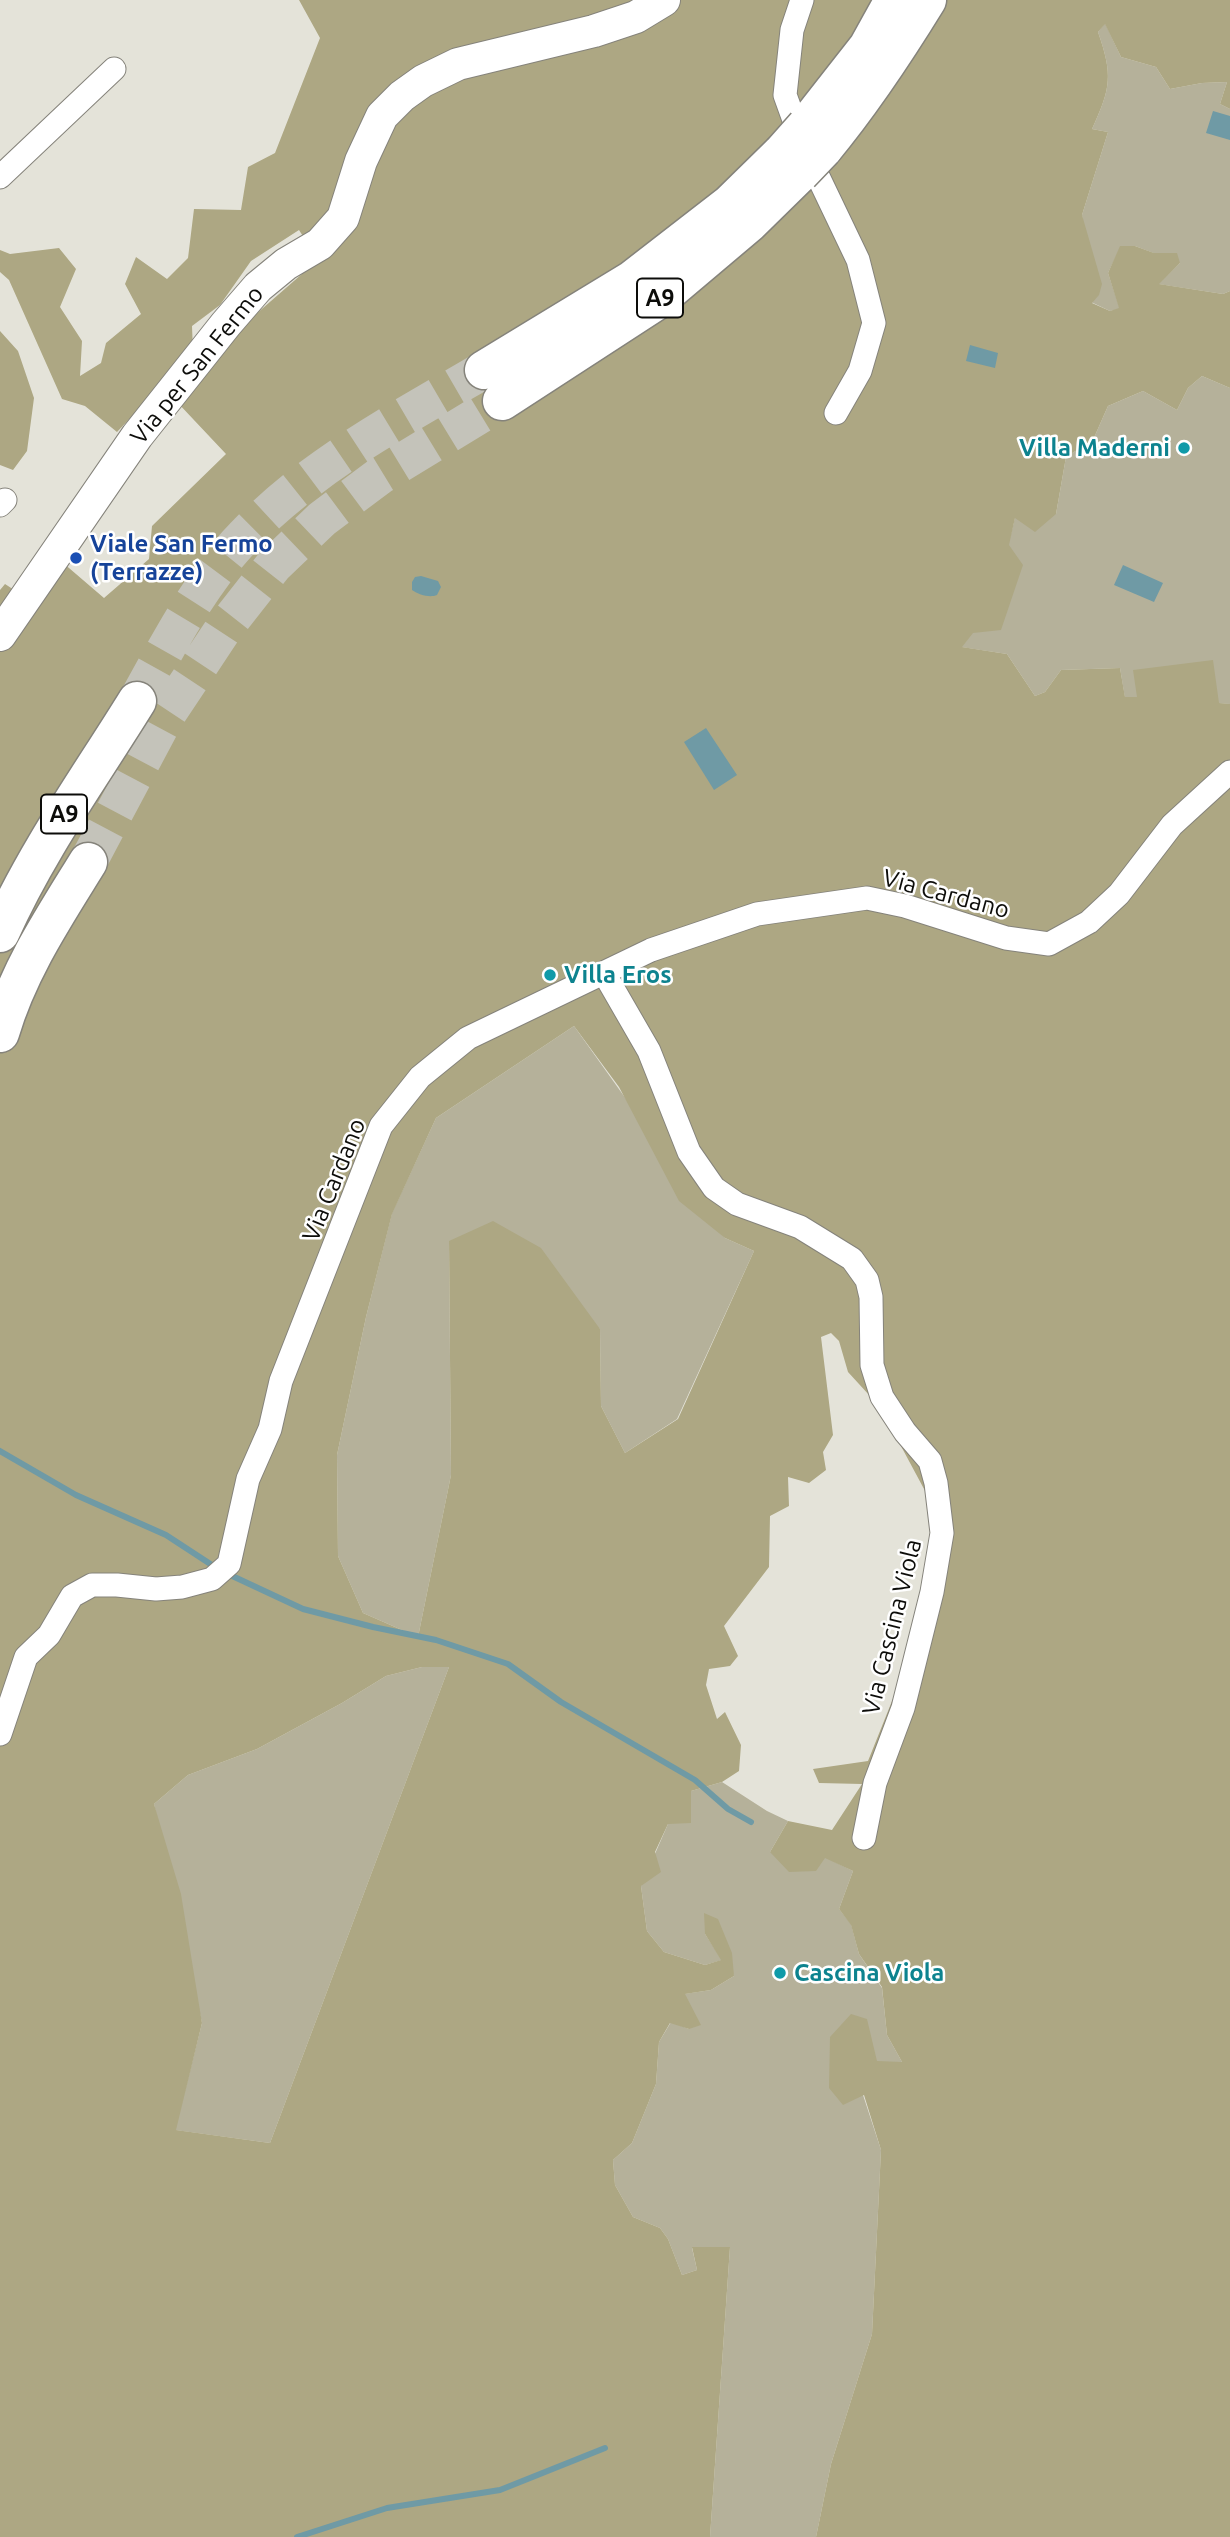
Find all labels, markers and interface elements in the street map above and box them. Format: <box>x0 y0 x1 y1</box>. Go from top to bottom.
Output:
road number: A9 <box>637 278 683 318</box>
street label: Via per San Fermo <box>124 280 270 450</box>
place label: Villa Maderni <box>1019 434 1170 462</box>
marker: Villa Maderni <box>1176 440 1192 456</box>
place label: Viale San Fermo (Terrazze) <box>90 530 273 586</box>
marker: Viale San Fermo (Terrazze) <box>68 550 84 566</box>
road number: A9 <box>41 794 87 834</box>
street label: Via Cardano <box>880 863 1012 925</box>
place label: Villa Eros <box>564 961 672 989</box>
marker: Villa Eros <box>542 967 558 983</box>
street label: Via Cardano <box>296 1114 372 1246</box>
street label: Via Cascina Viola <box>856 1536 928 1718</box>
place label: Cascina Viola <box>794 1959 944 1987</box>
marker: Cascina Viola <box>772 1965 788 1981</box>

